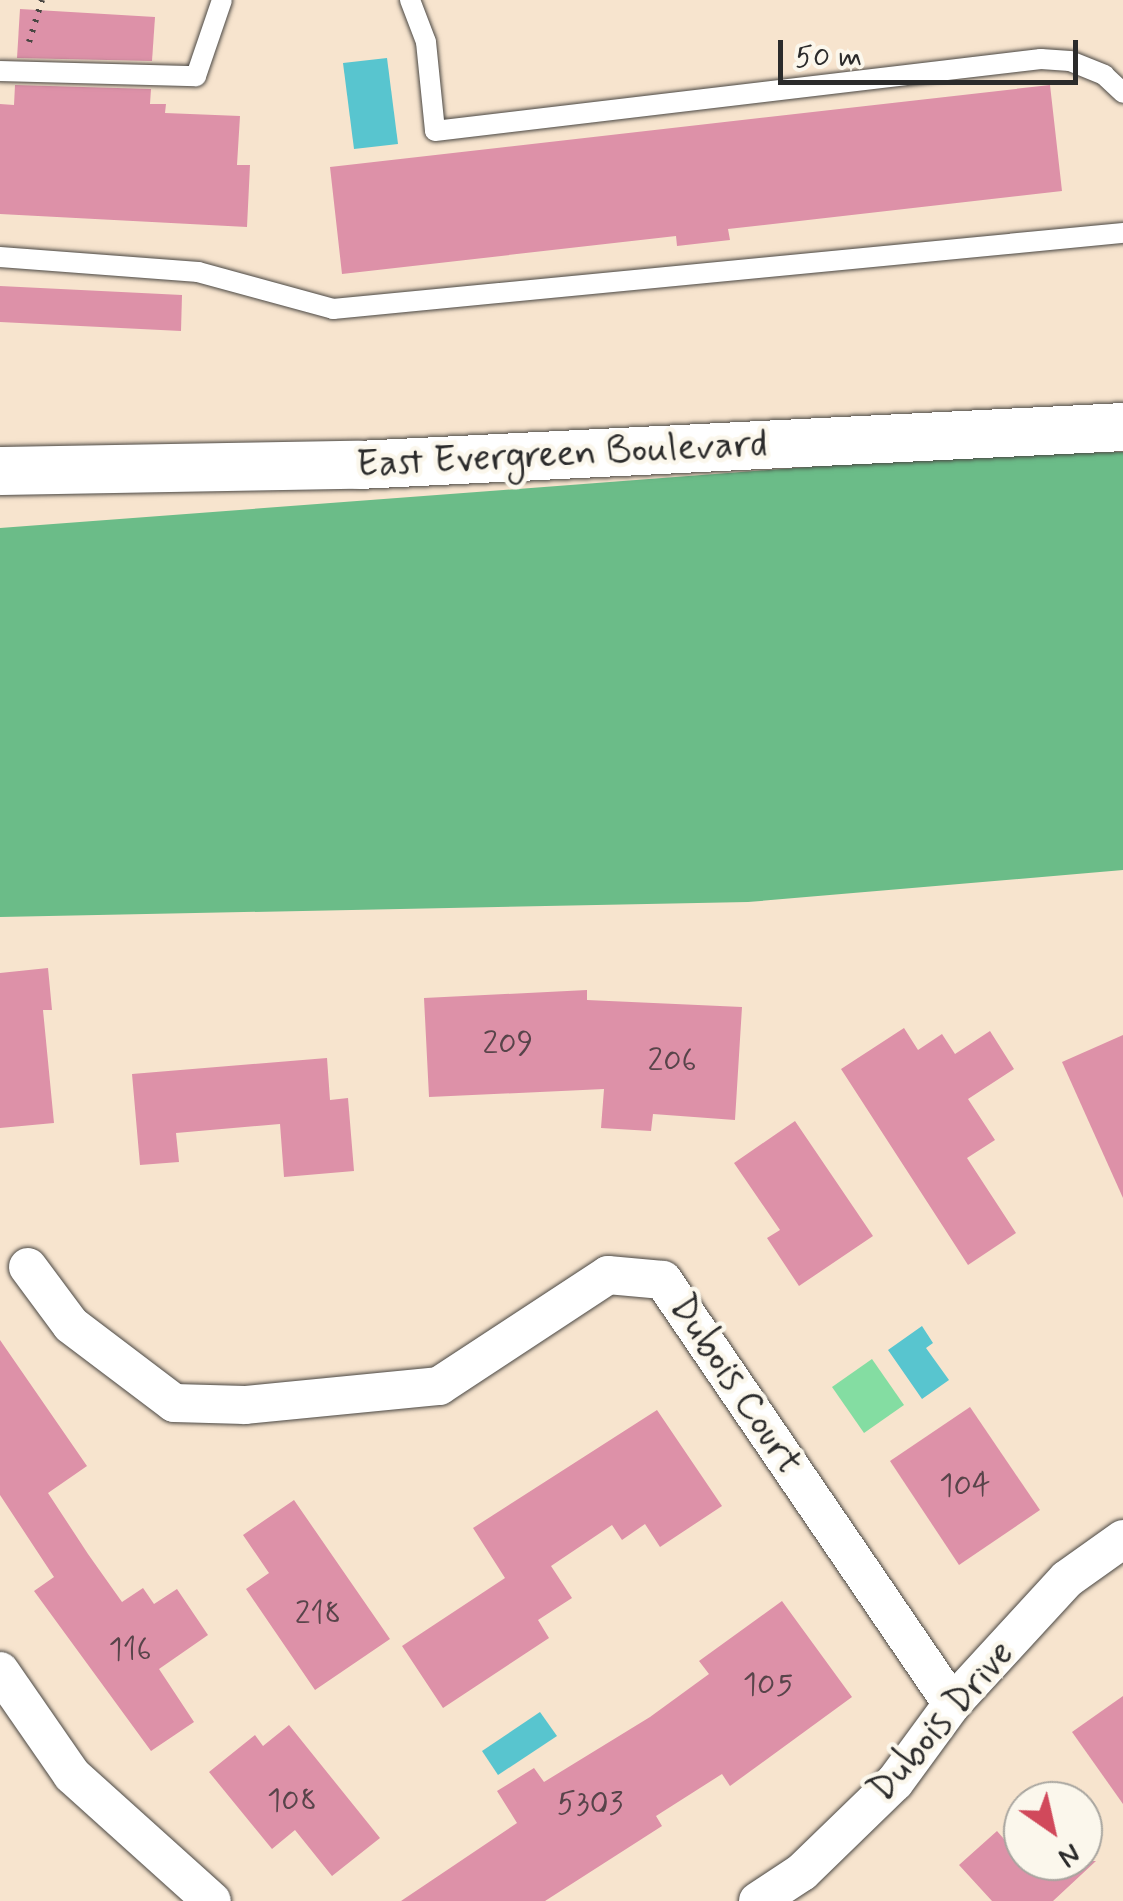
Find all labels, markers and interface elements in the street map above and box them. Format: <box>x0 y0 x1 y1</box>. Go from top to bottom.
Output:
scale bar <box>783 20 1083 82</box>
text: 50 m <box>795 38 862 77</box>
street label: East Evergreen Boulevard <box>361 422 763 488</box>
house number: 209 <box>483 1025 533 1063</box>
house number: 206 <box>647 1042 697 1080</box>
street label: Dubois Court <box>658 1286 812 1484</box>
house number: 104 <box>939 1467 991 1505</box>
house number: 218 <box>295 1595 341 1633</box>
house number: 116 <box>108 1631 152 1669</box>
street label: Dubois Drive <box>859 1632 1025 1812</box>
house number: 105 <box>743 1666 793 1704</box>
north arrow <box>1003 1781 1103 1881</box>
house number: 108 <box>267 1782 317 1820</box>
house number: 5303 <box>557 1785 623 1823</box>
text: N <box>1051 1834 1087 1875</box>

